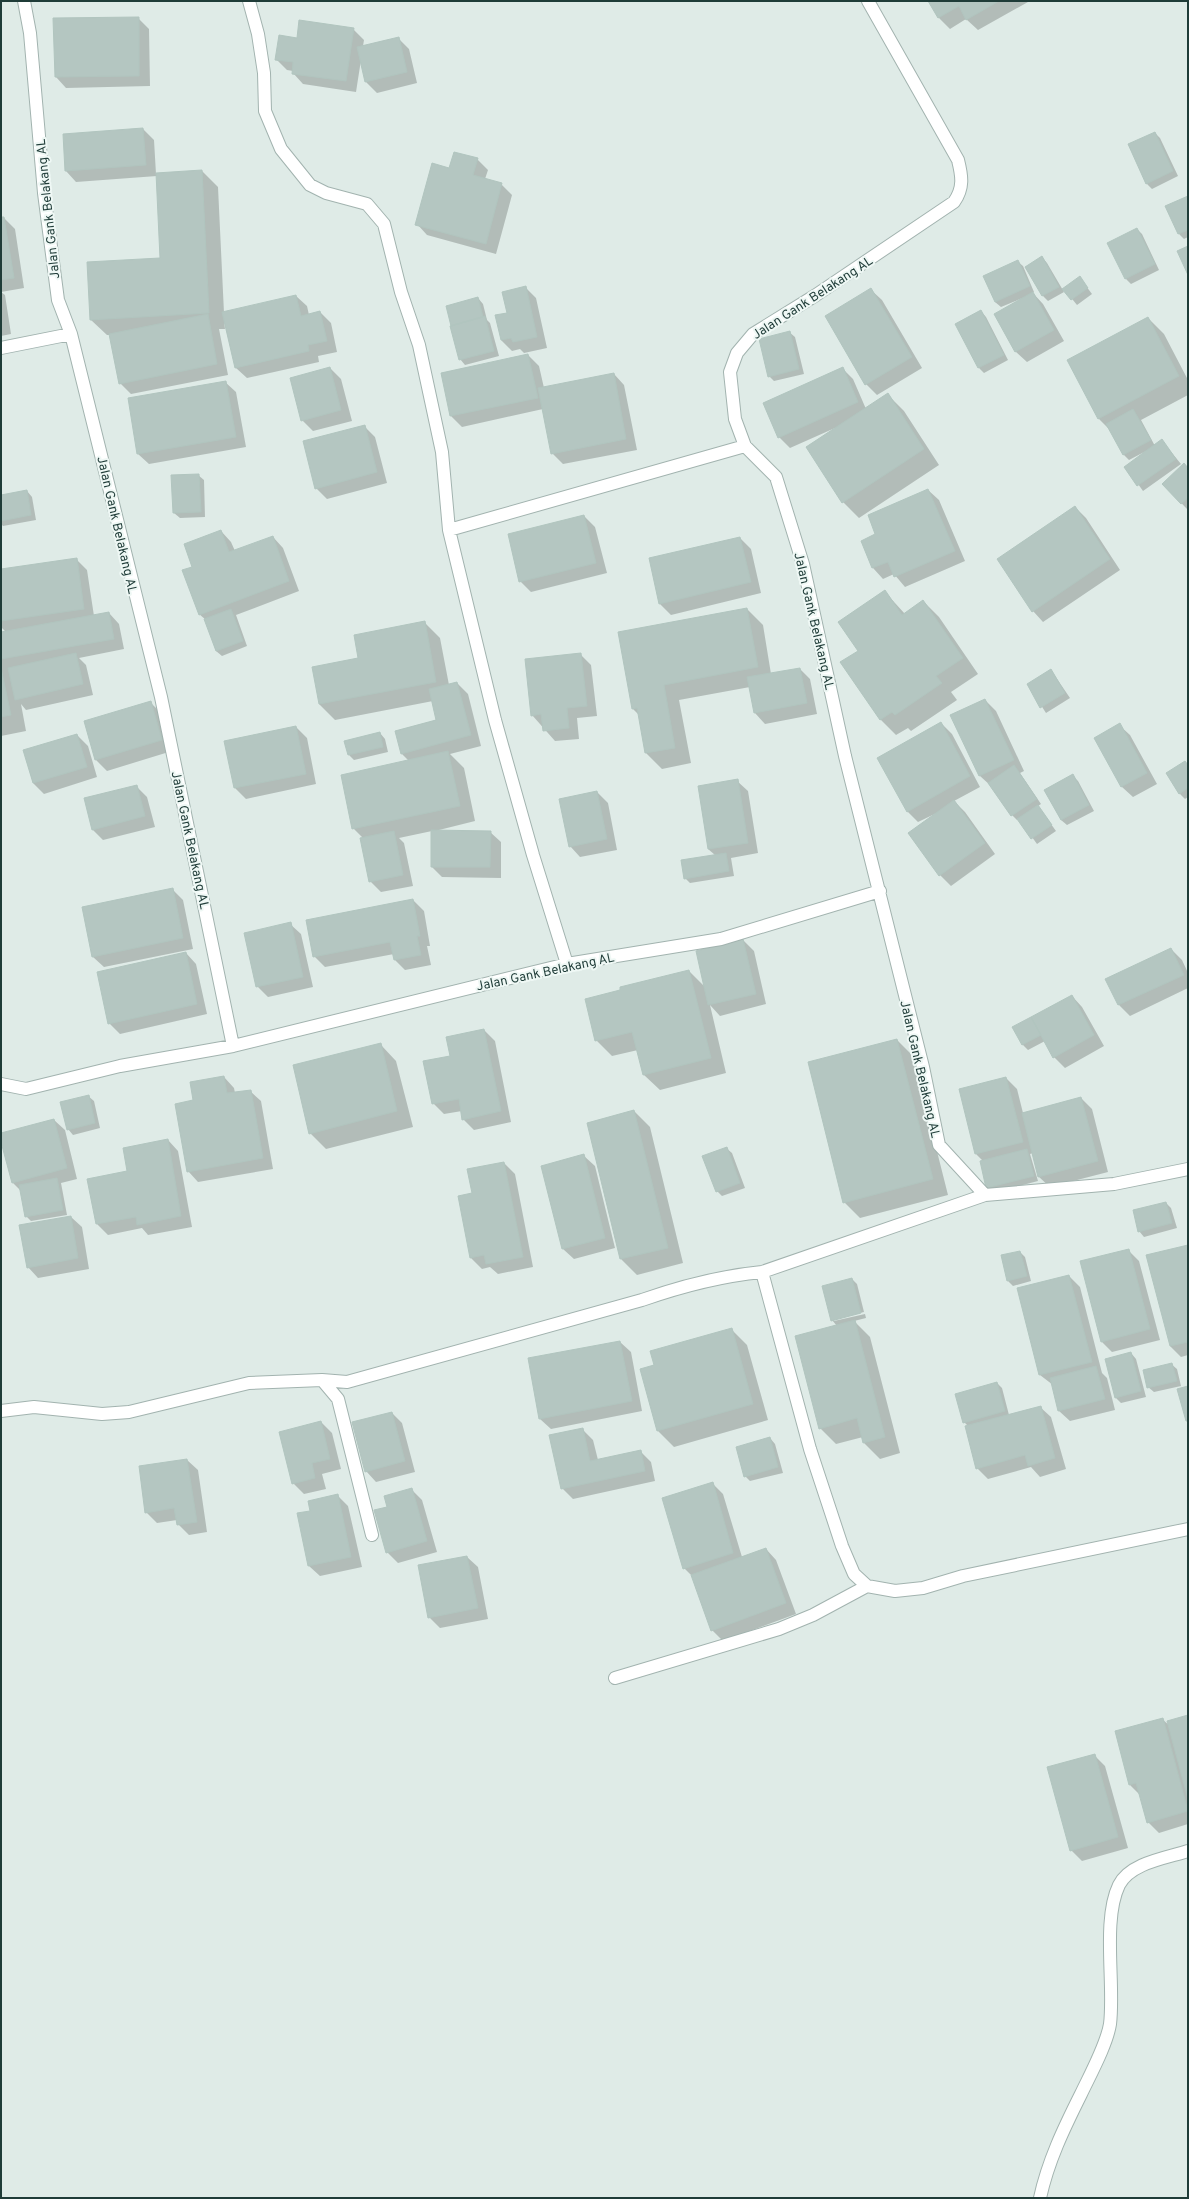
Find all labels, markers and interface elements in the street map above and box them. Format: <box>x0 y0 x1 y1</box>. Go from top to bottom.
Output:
street label: Jalan Gank Belakang AL <box>34 138 64 280</box>
street label: Jalan Gank Belakang AL <box>750 254 876 344</box>
street label: Jalan Gank Belakang AL <box>92 455 140 596</box>
street label: Jalan Gank Belakang AL <box>789 551 837 692</box>
street label: Jalan Gank Belakang AL <box>167 770 211 911</box>
street label: Jalan Gank Belakang AL <box>475 951 616 995</box>
street label: Jalan Gank Belakang AL <box>895 999 943 1140</box>

